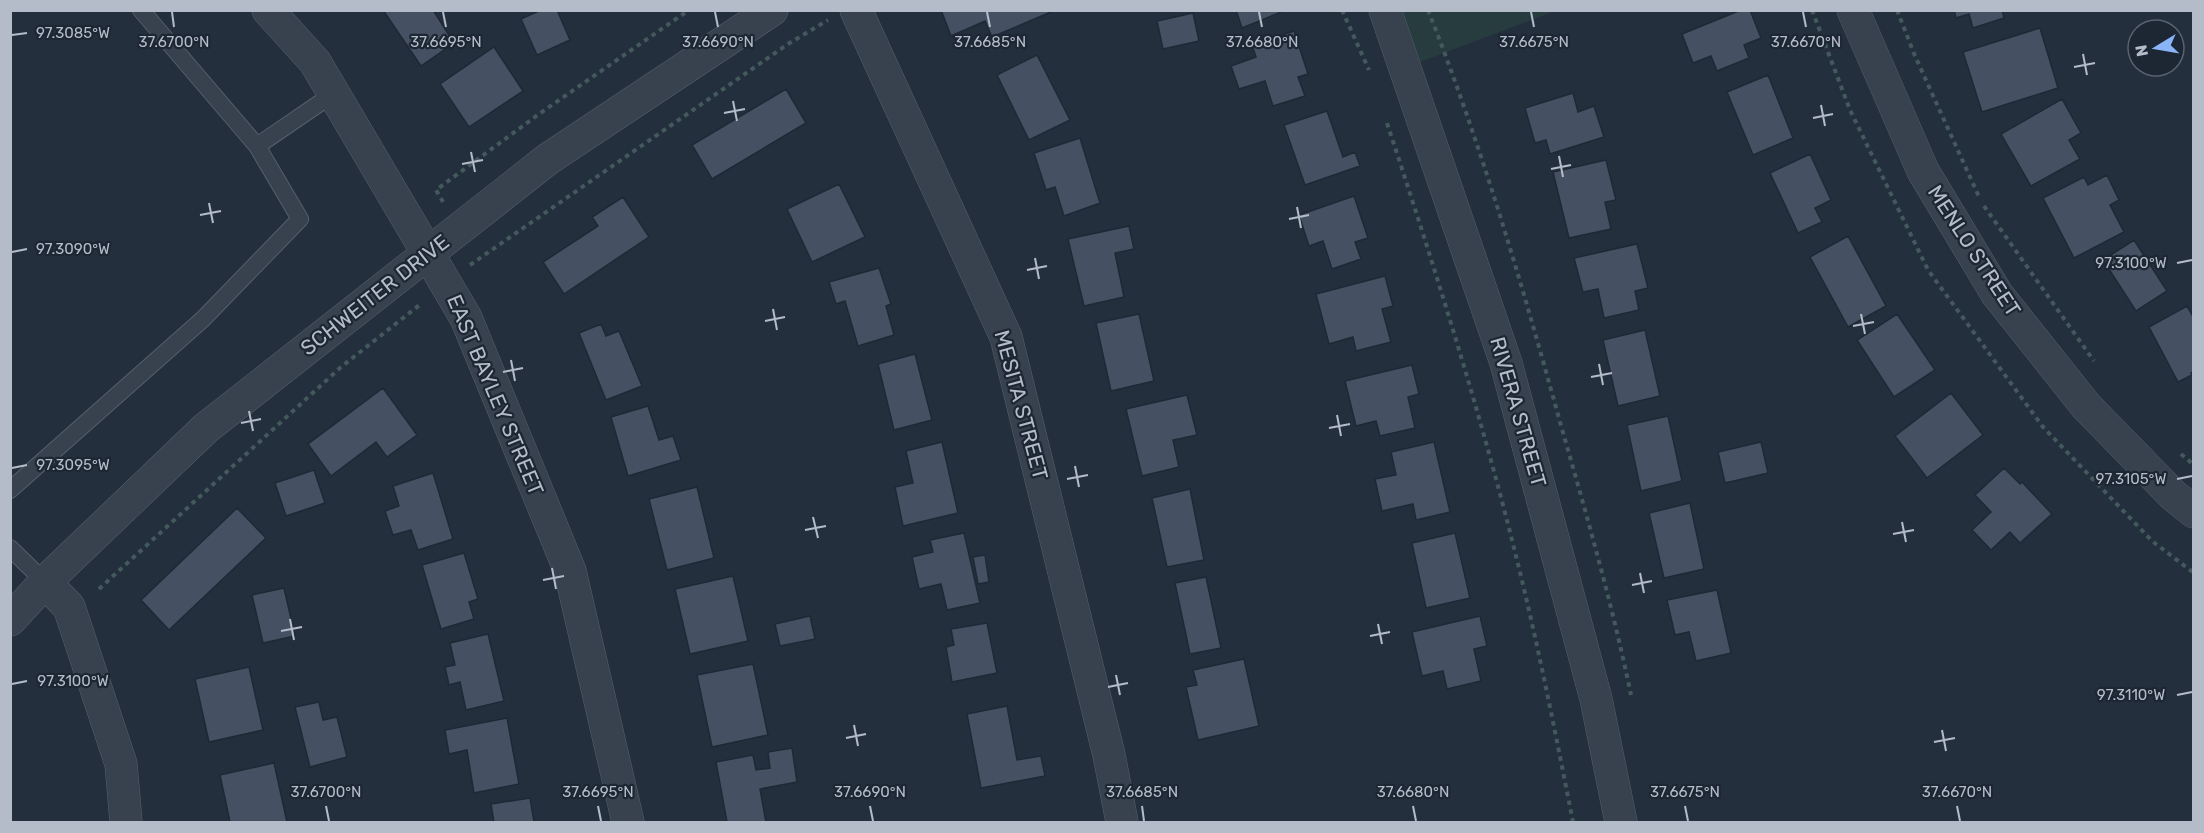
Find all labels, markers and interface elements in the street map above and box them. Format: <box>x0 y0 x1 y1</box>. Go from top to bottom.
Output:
north arrow <box>2126 18 2186 78</box>
text: 97.3085°W <box>36 24 110 42</box>
text: 37.6700°N <box>139 33 209 51</box>
text: 37.6695°N <box>410 33 482 51</box>
text: 37.6690°N <box>682 33 754 51</box>
text: 37.6685°N <box>954 33 1026 51</box>
text: 37.6680°N <box>1226 33 1298 51</box>
text: 37.6675°N <box>1499 33 1569 51</box>
text: 37.6670°N <box>1771 33 1841 51</box>
text: N <box>2131 43 2152 58</box>
street label: MENLO STREET <box>1923 180 2026 321</box>
street label: SCHWEITER DRIVE <box>295 229 454 360</box>
text: 97.3090°W <box>36 240 110 258</box>
text: 97.3100°W <box>2095 254 2167 272</box>
street label: EAST BAYLEY STREET <box>442 291 549 499</box>
street label: MESITA STREET <box>989 327 1053 482</box>
street label: RIVERA STREET <box>1485 334 1552 490</box>
text: 97.3095°W <box>36 456 110 474</box>
text: 97.3105°W <box>2096 470 2166 488</box>
text: 97.3100°W <box>37 672 109 690</box>
text: 97.3110°W <box>2097 686 2165 704</box>
text: 37.6700°N <box>291 783 361 801</box>
text: 37.6695°N <box>562 783 634 801</box>
text: 37.6690°N <box>834 783 906 801</box>
text: 37.6685°N <box>1106 783 1178 801</box>
text: 37.6680°N <box>1377 783 1449 801</box>
text: 37.6675°N <box>1650 783 1720 801</box>
text: 37.6670°N <box>1922 783 1992 801</box>

